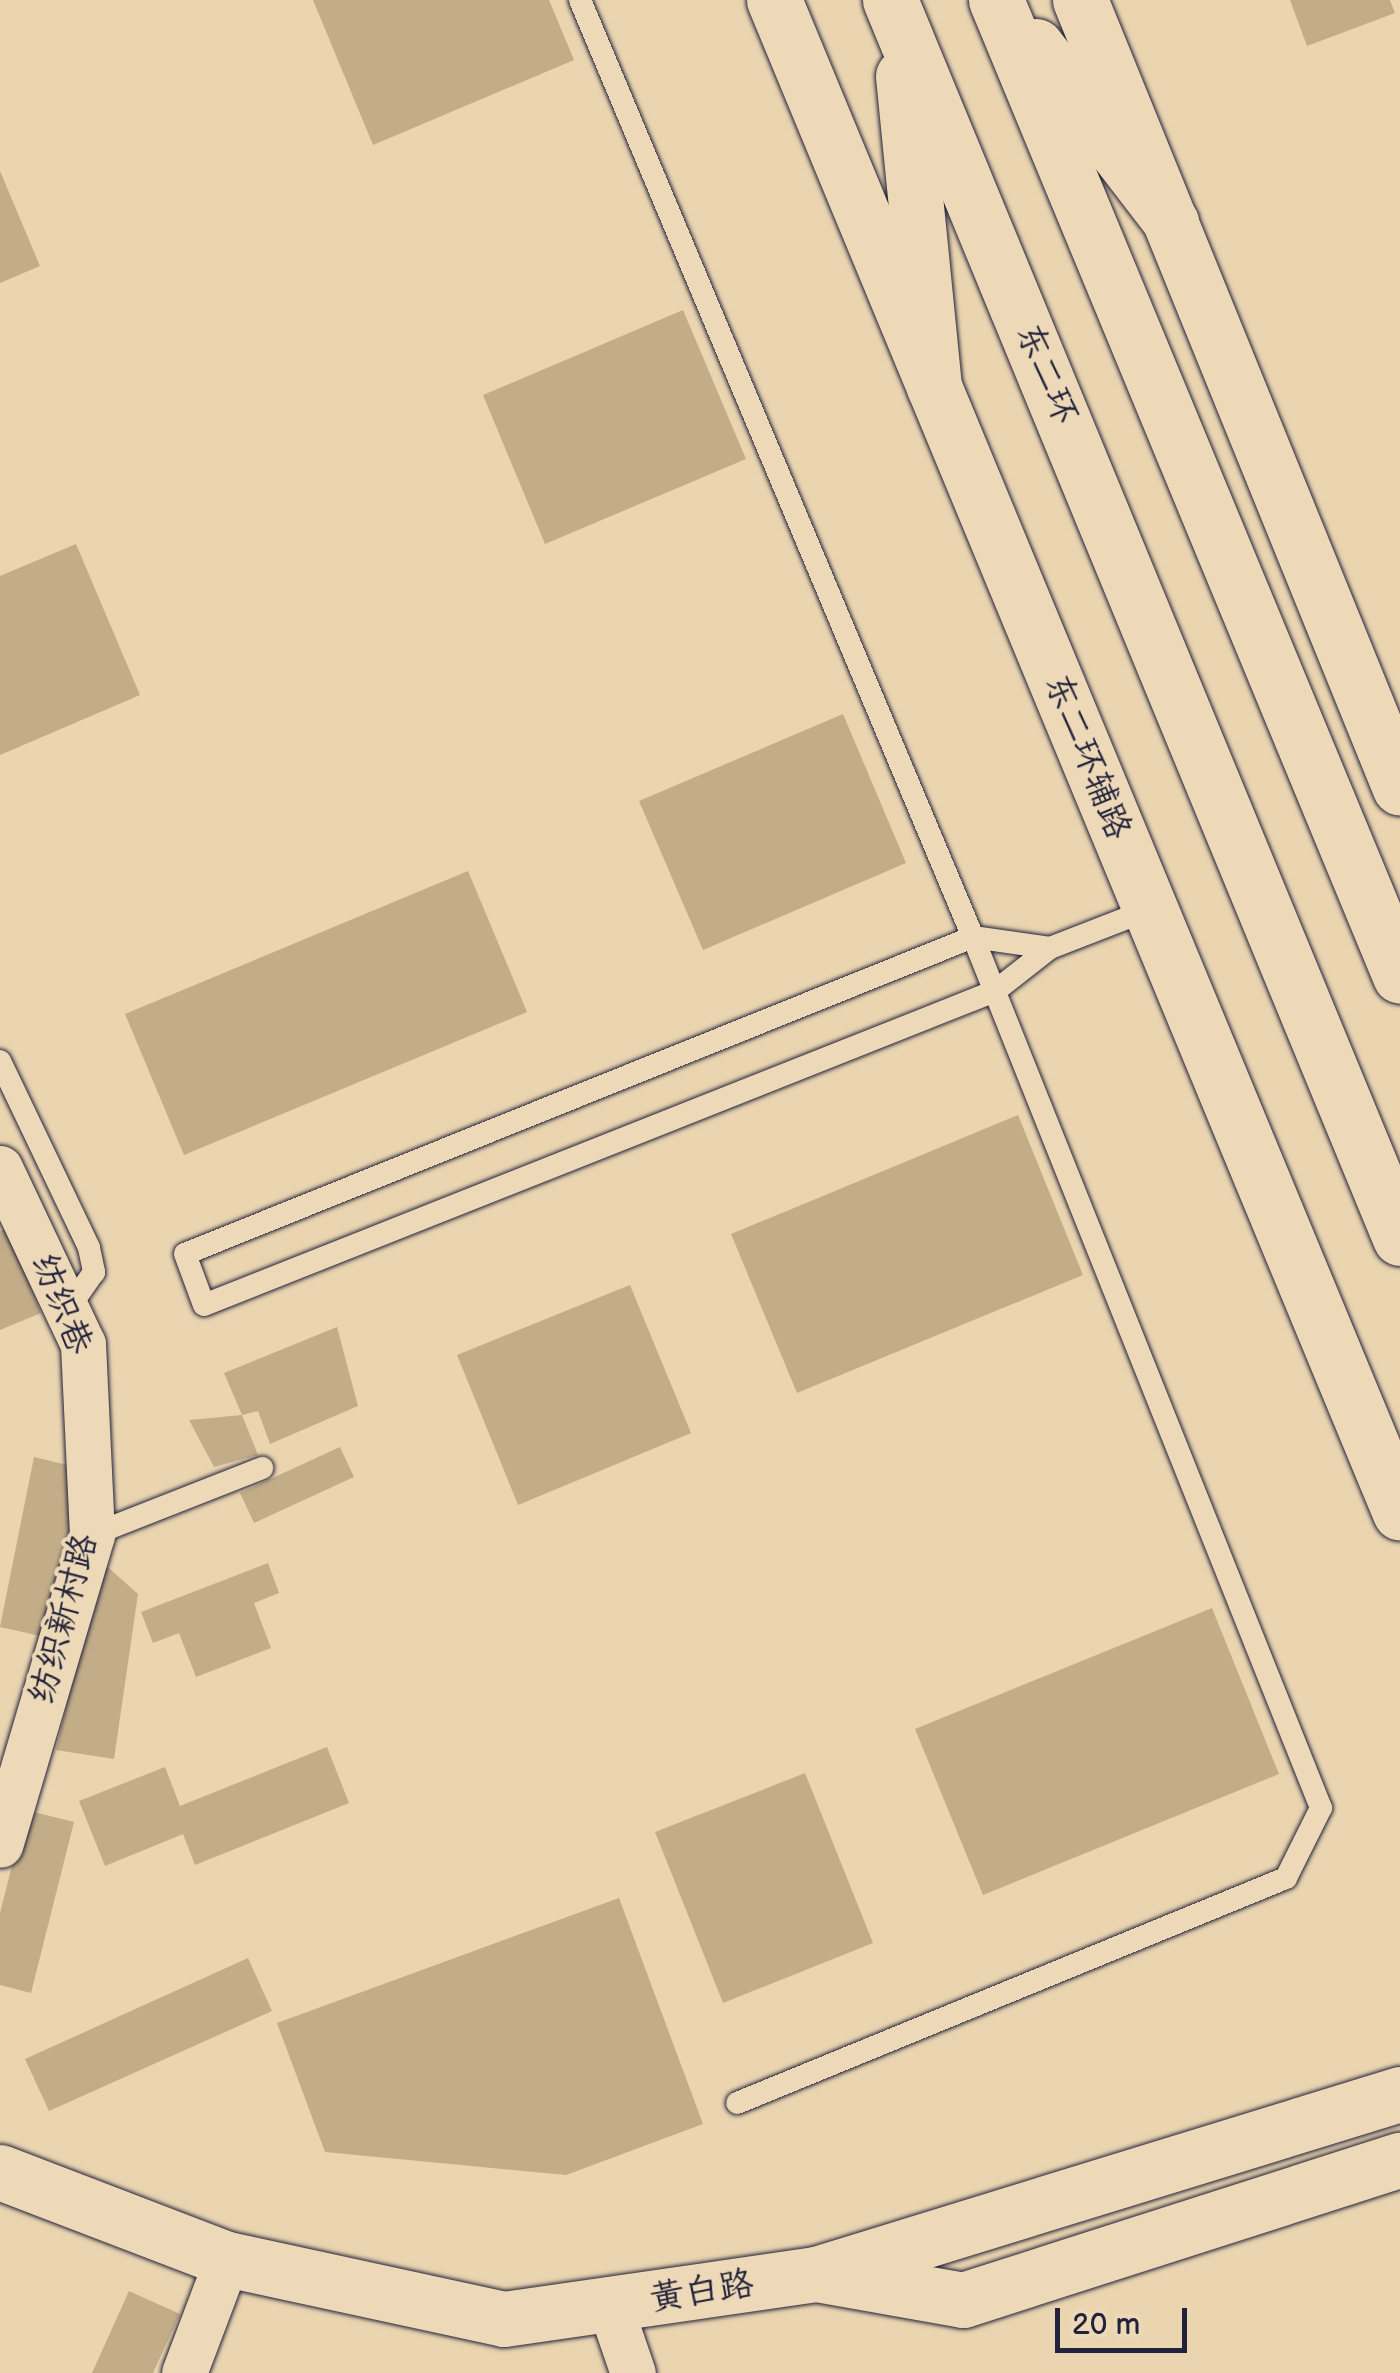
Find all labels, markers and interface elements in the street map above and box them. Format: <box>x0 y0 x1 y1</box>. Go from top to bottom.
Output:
street label: 东二环 <box>1006 317 1086 431</box>
street label: 东二环辅路 <box>1035 668 1139 846</box>
street label: 纺织巷 <box>22 1247 100 1361</box>
street label: 纺织新村路 <box>21 1529 107 1709</box>
street label: 黄白路 <box>647 2263 757 2321</box>
scale bar <box>1060 2288 1192 2350</box>
text: 20 m <box>1072 2307 1140 2343</box>

